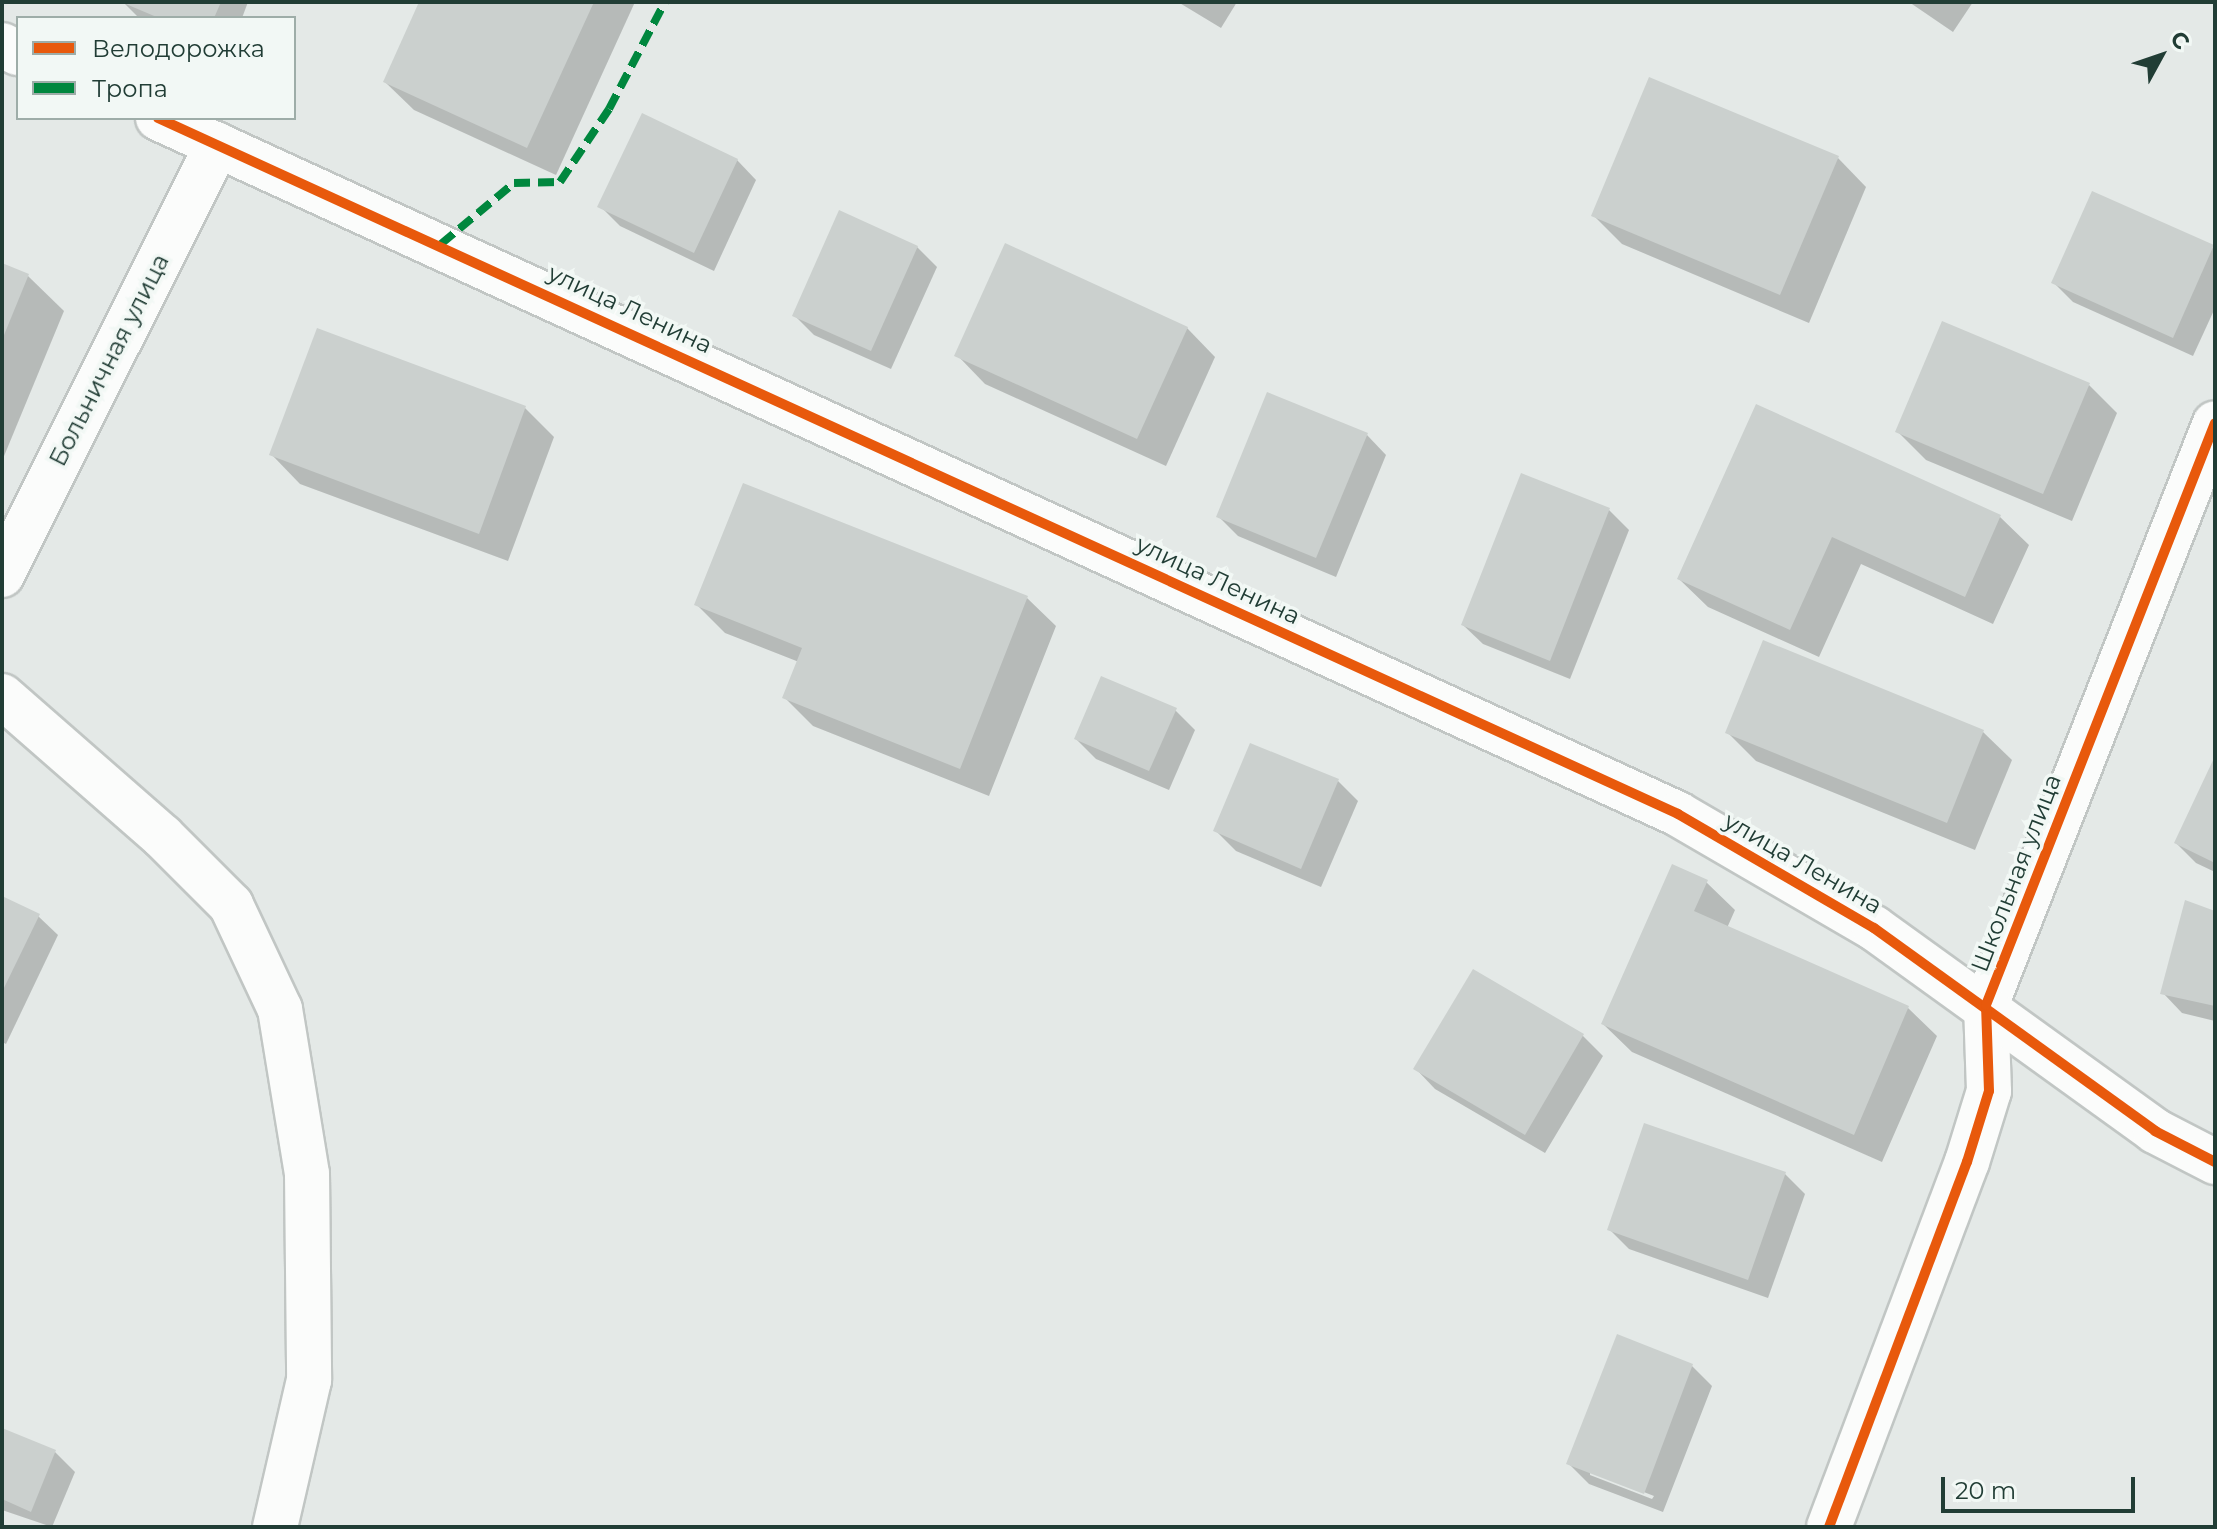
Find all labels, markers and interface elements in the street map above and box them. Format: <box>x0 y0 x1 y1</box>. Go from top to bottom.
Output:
legend <box>16 16 296 120</box>
north arrow <box>2121 16 2201 96</box>
text: С <box>2164 25 2195 55</box>
text: Велодорожка <box>92 34 265 63</box>
text: Тропа <box>92 74 168 103</box>
street label: Больничная улица <box>43 249 175 471</box>
street label: улица Ленина <box>543 258 717 360</box>
street label: улица Ленина <box>1131 529 1305 631</box>
street label: Школьная улица <box>1965 770 2067 976</box>
street label: улица Ленина <box>1719 806 1887 920</box>
scale bar <box>1945 1461 2139 1511</box>
text: 20 m <box>1955 1476 2016 1505</box>

